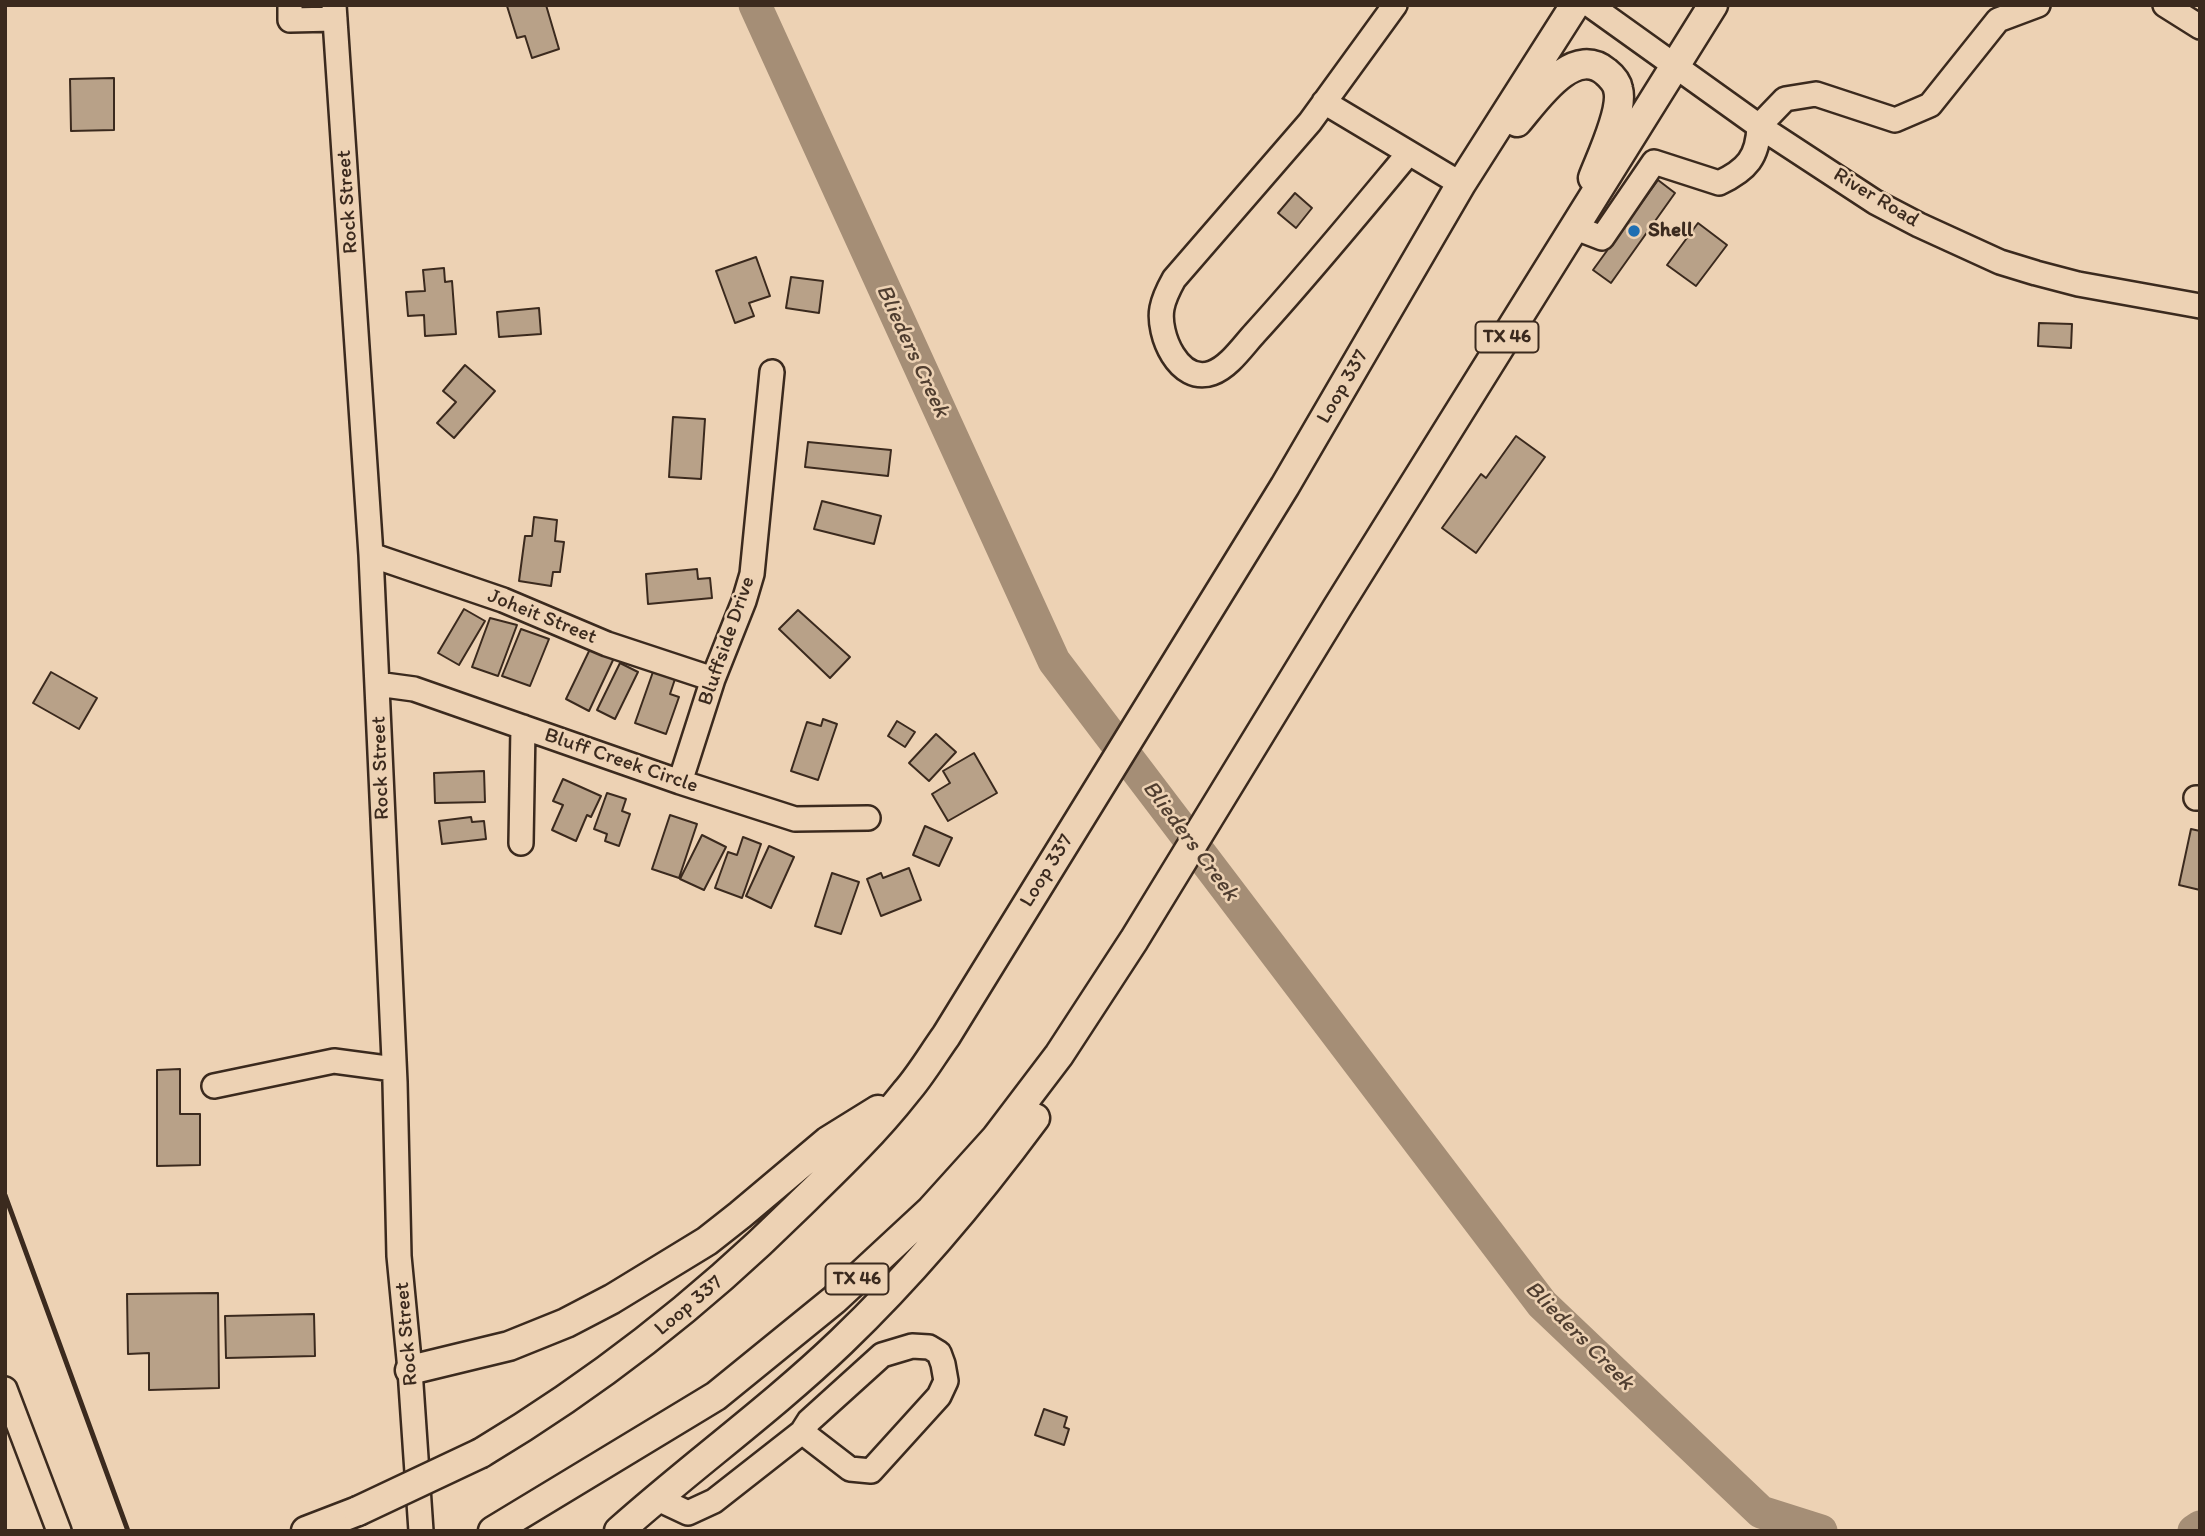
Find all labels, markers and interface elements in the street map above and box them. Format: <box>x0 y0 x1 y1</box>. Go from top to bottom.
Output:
street label: Rock Street <box>332 149 364 255</box>
street label: River Road <box>1829 163 1923 233</box>
place label: Shell <box>1648 218 1693 244</box>
marker: Shell <box>1626 223 1642 239</box>
water label: Blieders Creek <box>869 280 955 422</box>
road number: TX 46 <box>1476 322 1538 352</box>
street label: Loop 337 <box>1312 346 1374 428</box>
street label: Bluffside Drive <box>693 573 761 709</box>
street label: Joheit Street <box>484 584 600 650</box>
street label: Rock Street <box>367 716 395 820</box>
street label: Bluff Creek Circle <box>541 723 701 799</box>
water label: Blieders Creek <box>1136 775 1244 907</box>
street label: Loop 337 <box>1015 830 1079 912</box>
road number: TX 46 <box>826 1264 888 1294</box>
street label: Loop 337 <box>650 1270 728 1342</box>
water label: Blieders Creek <box>1519 1276 1639 1396</box>
street label: Rock Street <box>390 1281 424 1387</box>

